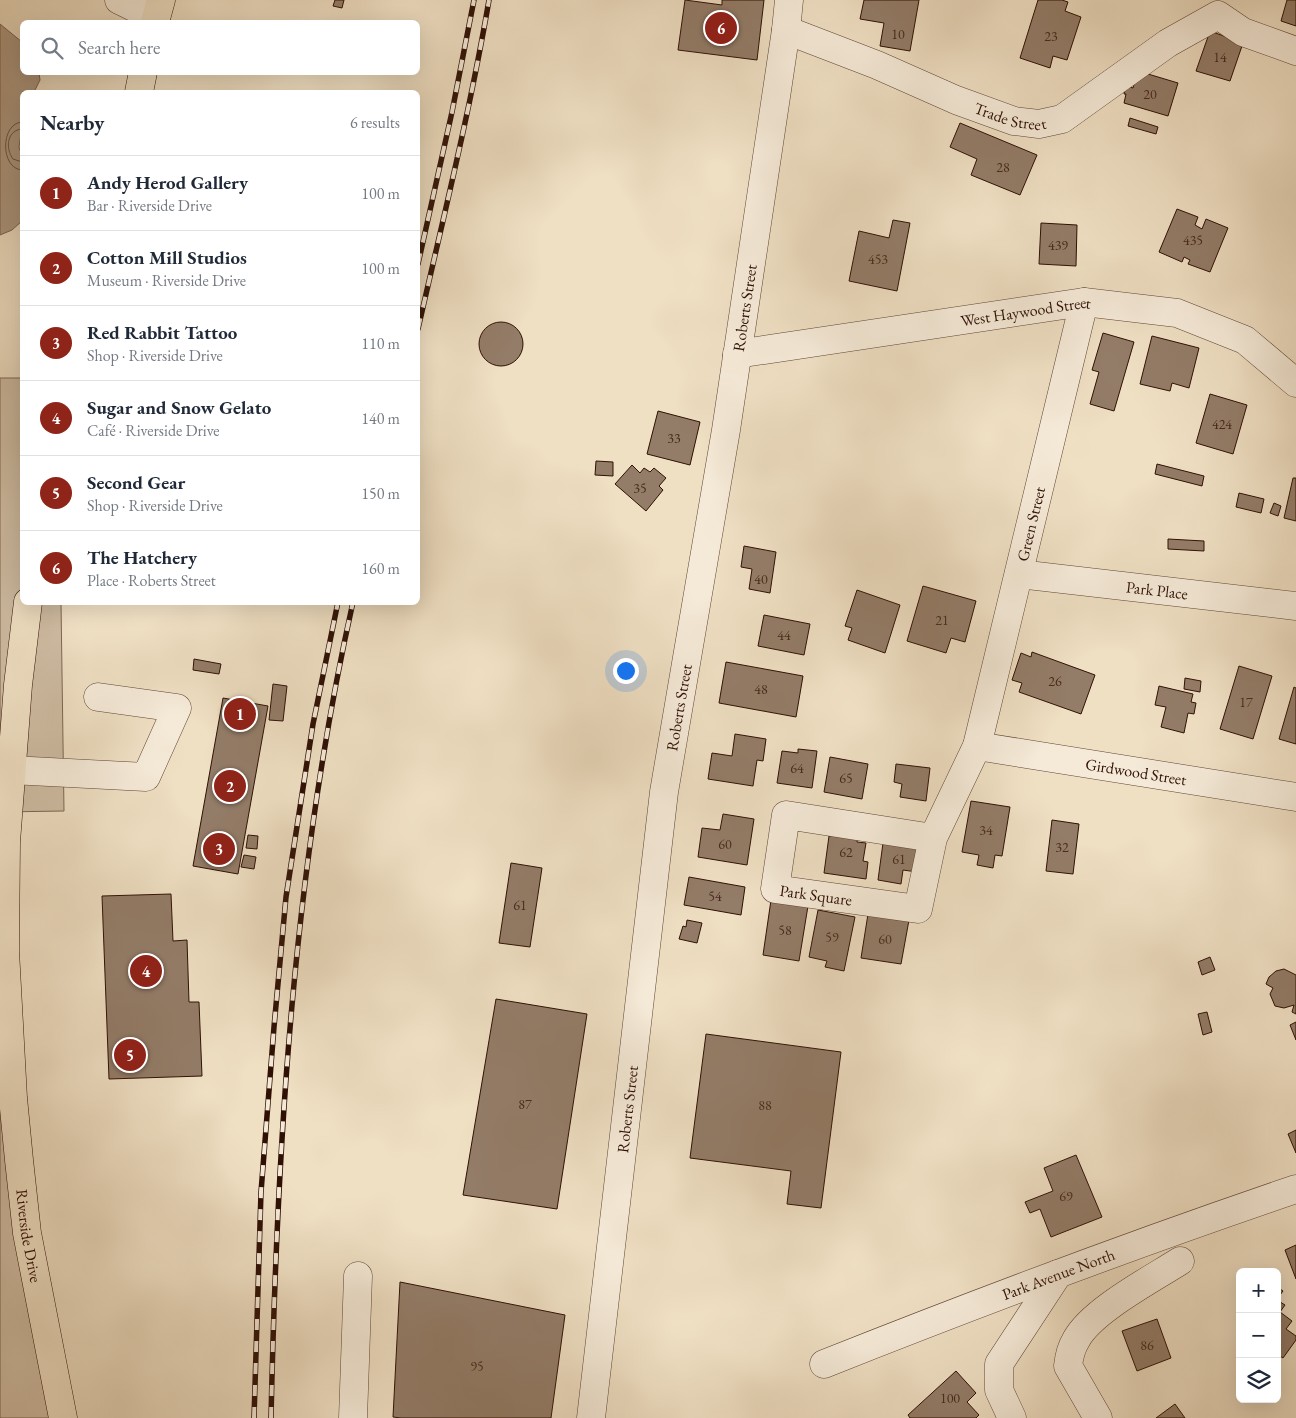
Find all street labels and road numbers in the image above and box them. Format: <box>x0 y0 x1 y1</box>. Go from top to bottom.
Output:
street label: Trade Street <box>971 97 1048 135</box>
street label: Roberts Street <box>727 263 761 353</box>
street label: West Haywood Street <box>959 291 1092 331</box>
street label: Green Street <box>1011 484 1050 563</box>
street label: Park Place <box>1125 576 1189 604</box>
street label: Roberts Street <box>661 662 696 753</box>
street label: Girdwood Street <box>1084 753 1188 790</box>
street label: Park Square <box>779 879 853 910</box>
street label: Roberts Street <box>612 1064 643 1154</box>
street label: Riverside Drive <box>12 1188 47 1284</box>
street label: Park Avenue North <box>999 1243 1118 1304</box>

